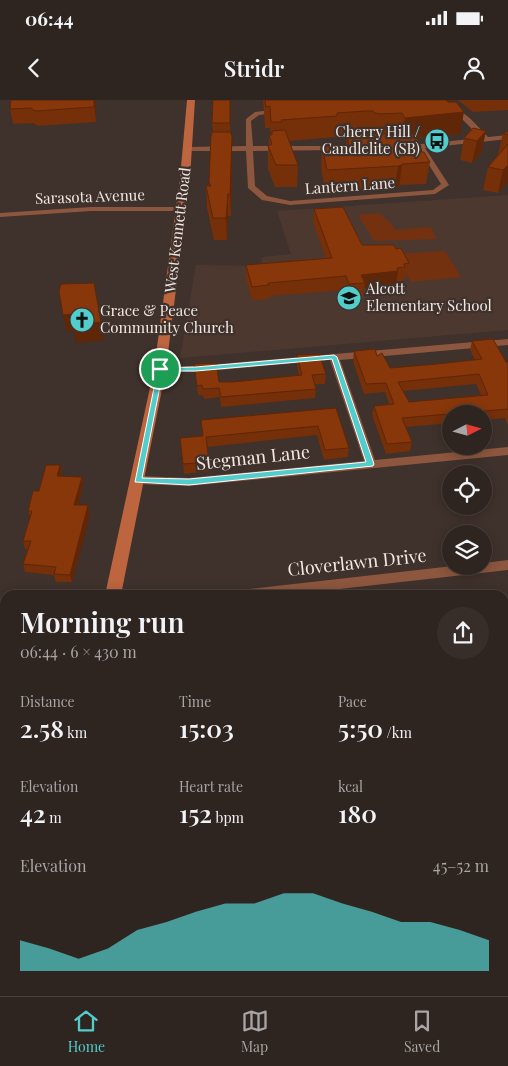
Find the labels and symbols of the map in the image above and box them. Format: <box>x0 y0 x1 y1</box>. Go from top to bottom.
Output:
place label: Cherry Hill / Candlelite (SB) <box>322 121 420 158</box>
bus stop icon: Cherry Hill / Candlelite (SB) <box>424 128 450 154</box>
street label: West Kennett Road <box>159 166 195 295</box>
street label: Lantern Lane <box>304 172 396 198</box>
street label: Sarasota Avenue <box>35 184 145 208</box>
place label: Alcott Elementary School <box>365 278 492 315</box>
school or university icon: Alcott Elementary School <box>336 285 362 311</box>
place label: Grace & Peace Community Church <box>100 300 234 337</box>
church icon: Grace & Peace Community Church <box>69 307 95 333</box>
pin <box>139 348 181 390</box>
north arrow <box>442 405 492 455</box>
street label: Stegman Lane <box>195 439 311 475</box>
street label: Cloverlawn Drive <box>286 543 428 581</box>

